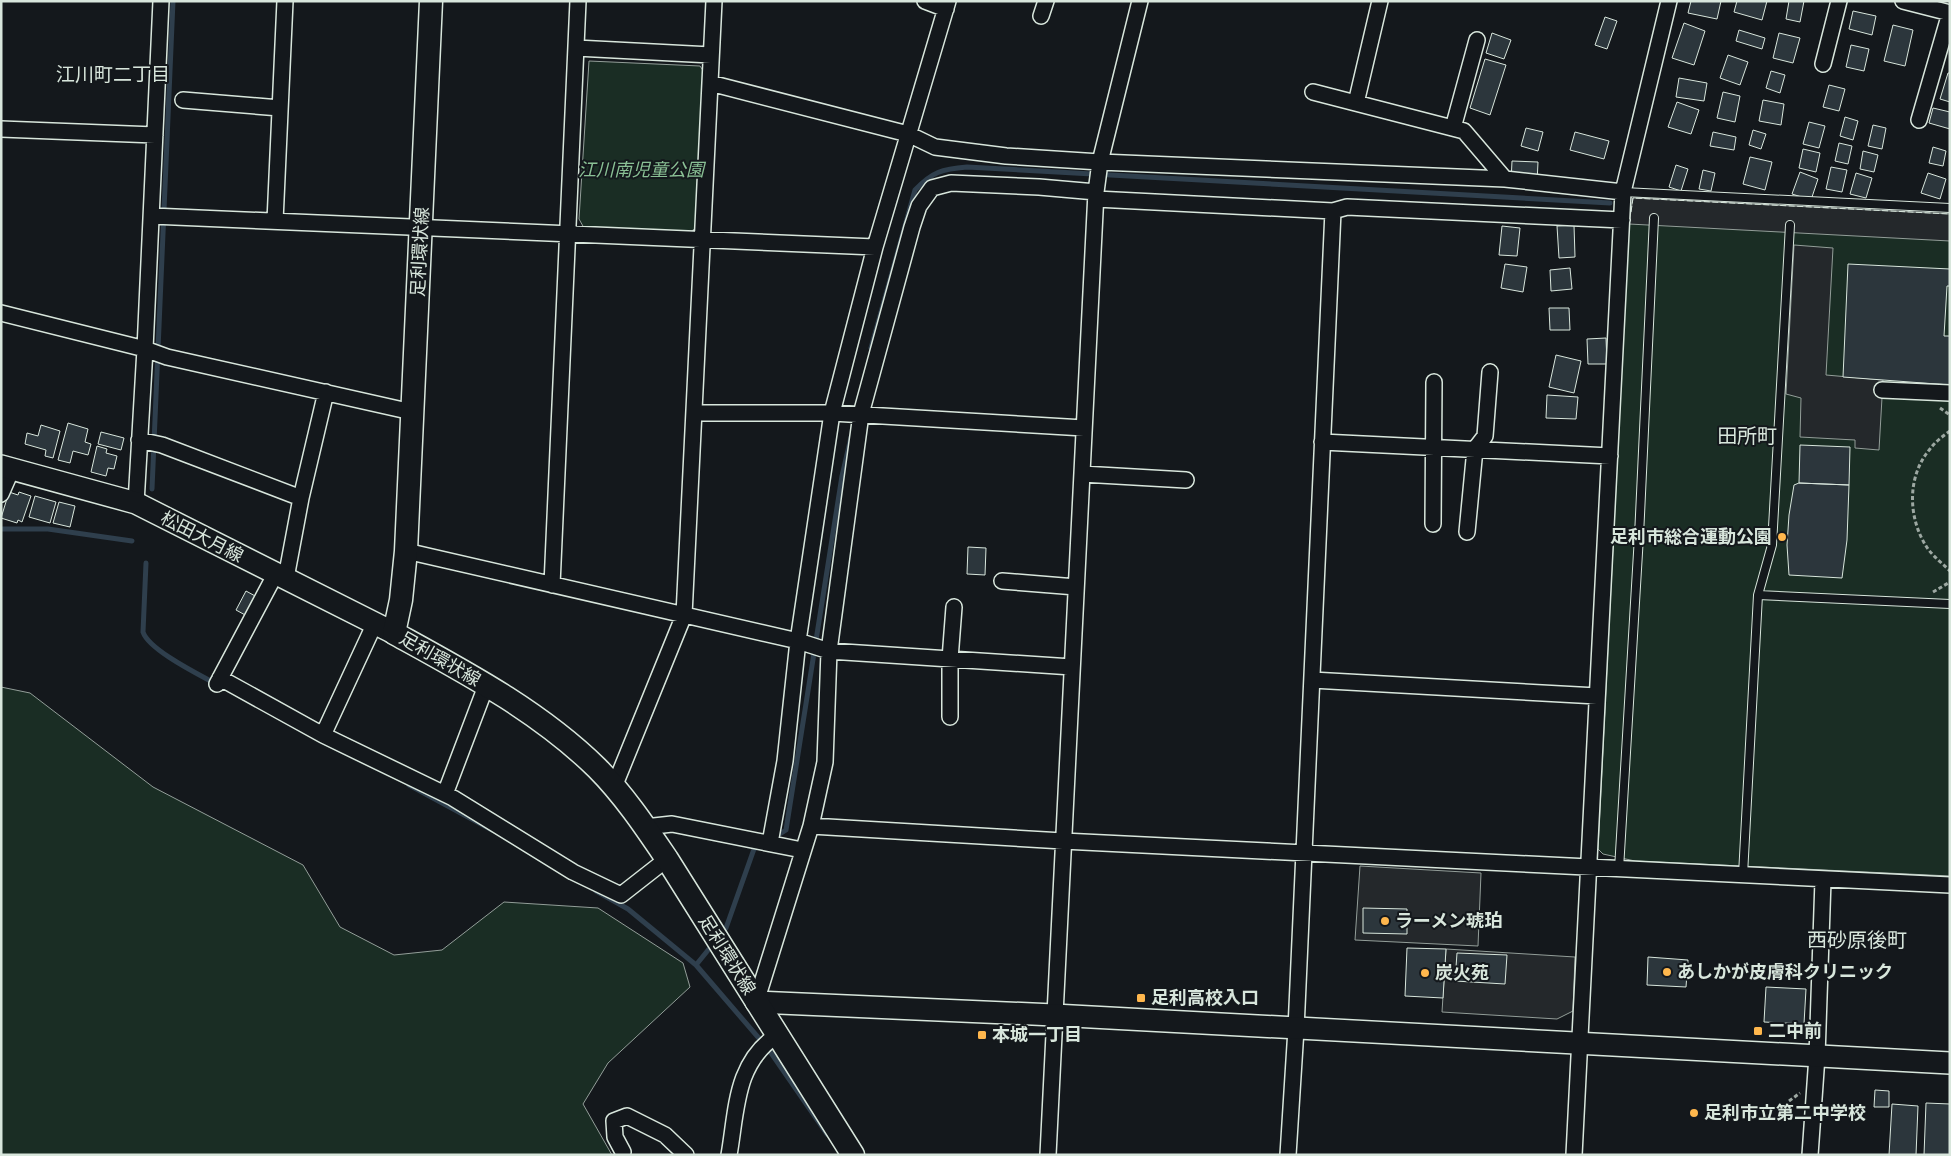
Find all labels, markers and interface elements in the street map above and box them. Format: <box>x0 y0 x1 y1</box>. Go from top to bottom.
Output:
district label: 江川町二丁目 <box>56 63 170 86</box>
park label: 江川南児童公園 <box>578 159 707 181</box>
street label: 足利環状線 <box>407 206 433 298</box>
district label: 田所町 <box>1717 424 1777 448</box>
street label: 松田大月線 <box>157 507 247 567</box>
place label: 足利市総合運動公園 <box>1610 526 1772 548</box>
marker: 足利市総合運動公園 <box>1776 531 1788 543</box>
street label: 足利環状線 <box>396 627 484 691</box>
place label: ラーメン琥珀 <box>1395 910 1502 932</box>
street label: 足利環状線 <box>694 911 760 999</box>
marker: ラーメン琥珀 <box>1379 915 1391 927</box>
district label: 西砂原後町 <box>1807 928 1907 952</box>
place label: あしかが皮膚科クリニック <box>1677 961 1893 983</box>
place label: 炭火苑 <box>1435 962 1489 984</box>
marker: あしかが皮膚科クリニック <box>1661 966 1673 978</box>
marker: 炭火苑 <box>1419 967 1431 979</box>
place label: 足利高校入口 <box>1151 987 1259 1009</box>
marker: 足利高校入口 <box>1135 992 1147 1004</box>
place label: 二中前 <box>1768 1020 1822 1042</box>
place label: 本城一丁目 <box>992 1024 1082 1046</box>
marker: 二中前 <box>1752 1025 1764 1037</box>
marker: 本城一丁目 <box>976 1029 988 1041</box>
place label: 足利市立第二中学校 <box>1704 1102 1866 1124</box>
marker: 足利市立第二中学校 <box>1688 1107 1700 1119</box>

